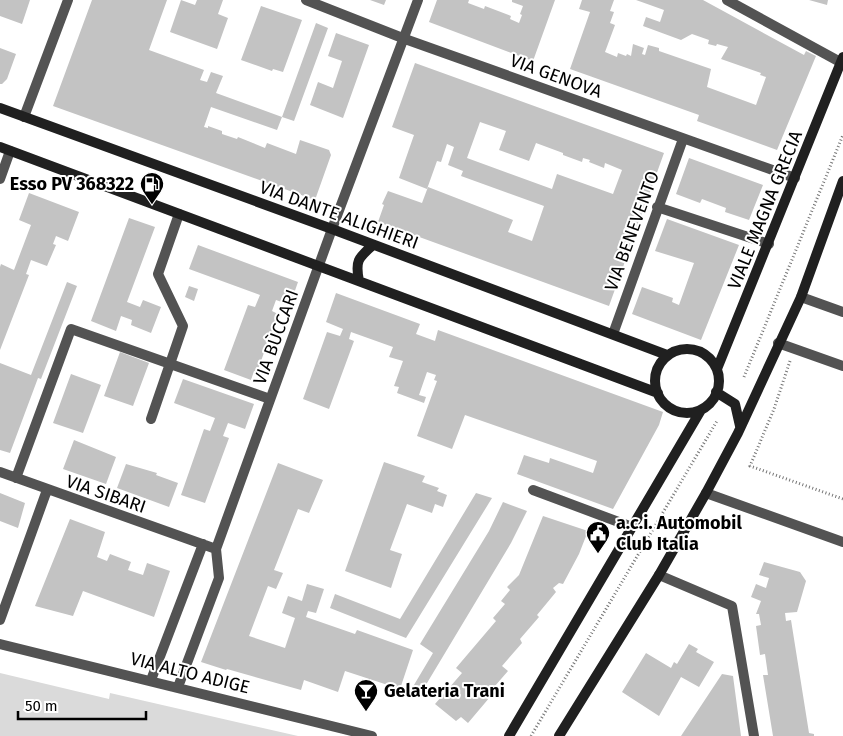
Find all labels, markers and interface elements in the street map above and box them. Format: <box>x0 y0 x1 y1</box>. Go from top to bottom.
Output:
street label: VIA GENOVA <box>507 49 606 103</box>
street label: VIALE MAGNA GRECIA <box>723 127 807 293</box>
street label: VIA BENEVENTO <box>600 168 664 294</box>
fuel station icon: Esso PV 368322 <box>139 171 165 205</box>
place label: Esso PV 368322 <box>10 173 134 195</box>
street label: VIA DANTE ALIGHIERI <box>257 176 421 254</box>
street label: VIA BÙCCARI <box>248 286 303 388</box>
street label: VIA SIBARI <box>63 470 149 518</box>
place label: a.c.i. Automobil Club Italia <box>616 512 742 555</box>
public building icon: a.c.i. Automobil Club Italia <box>585 520 611 554</box>
street label: VIA ALTO ADIGE <box>128 648 252 698</box>
bar icon: Gelateria Trani <box>353 678 379 712</box>
place label: Gelateria Trani <box>384 680 505 702</box>
scale bar <box>18 688 145 720</box>
text: 50 m <box>25 697 58 715</box>

